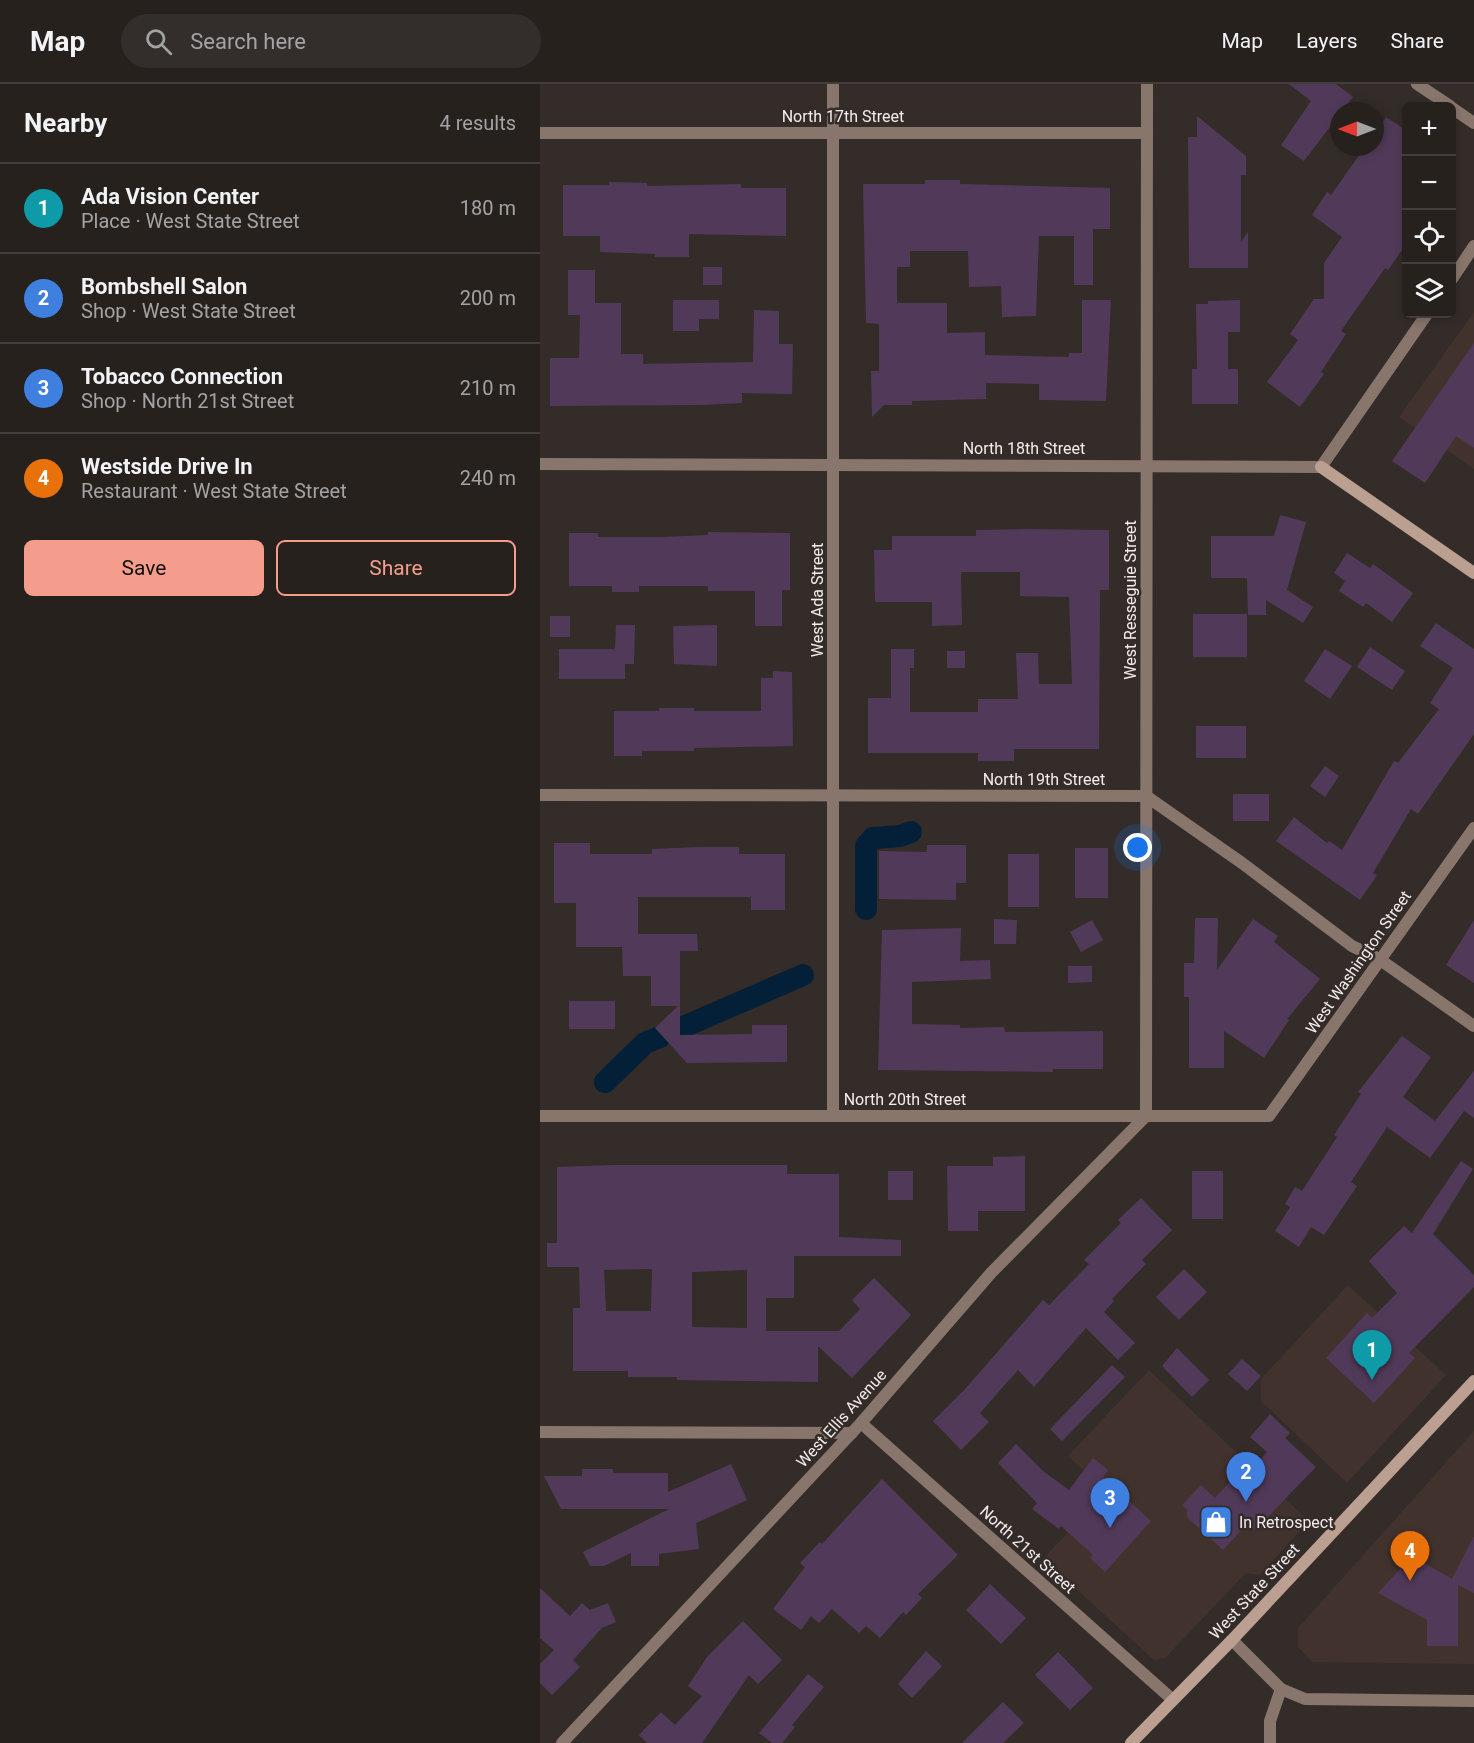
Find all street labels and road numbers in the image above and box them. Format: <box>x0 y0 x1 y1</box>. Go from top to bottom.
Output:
street label: North 17th Street <box>782 107 904 126</box>
street label: North 18th Street <box>963 439 1085 458</box>
street label: West Resseguie Street <box>1121 520 1140 680</box>
street label: West Ada Street <box>808 543 827 657</box>
street label: North 19th Street <box>983 770 1105 789</box>
street label: West Washington Street <box>1302 887 1415 1038</box>
street label: North 20th Street <box>844 1090 966 1109</box>
street label: West Ellis Avenue <box>792 1365 890 1471</box>
street label: North 21st Street <box>976 1501 1079 1597</box>
street label: West State Street <box>1205 1540 1303 1643</box>

